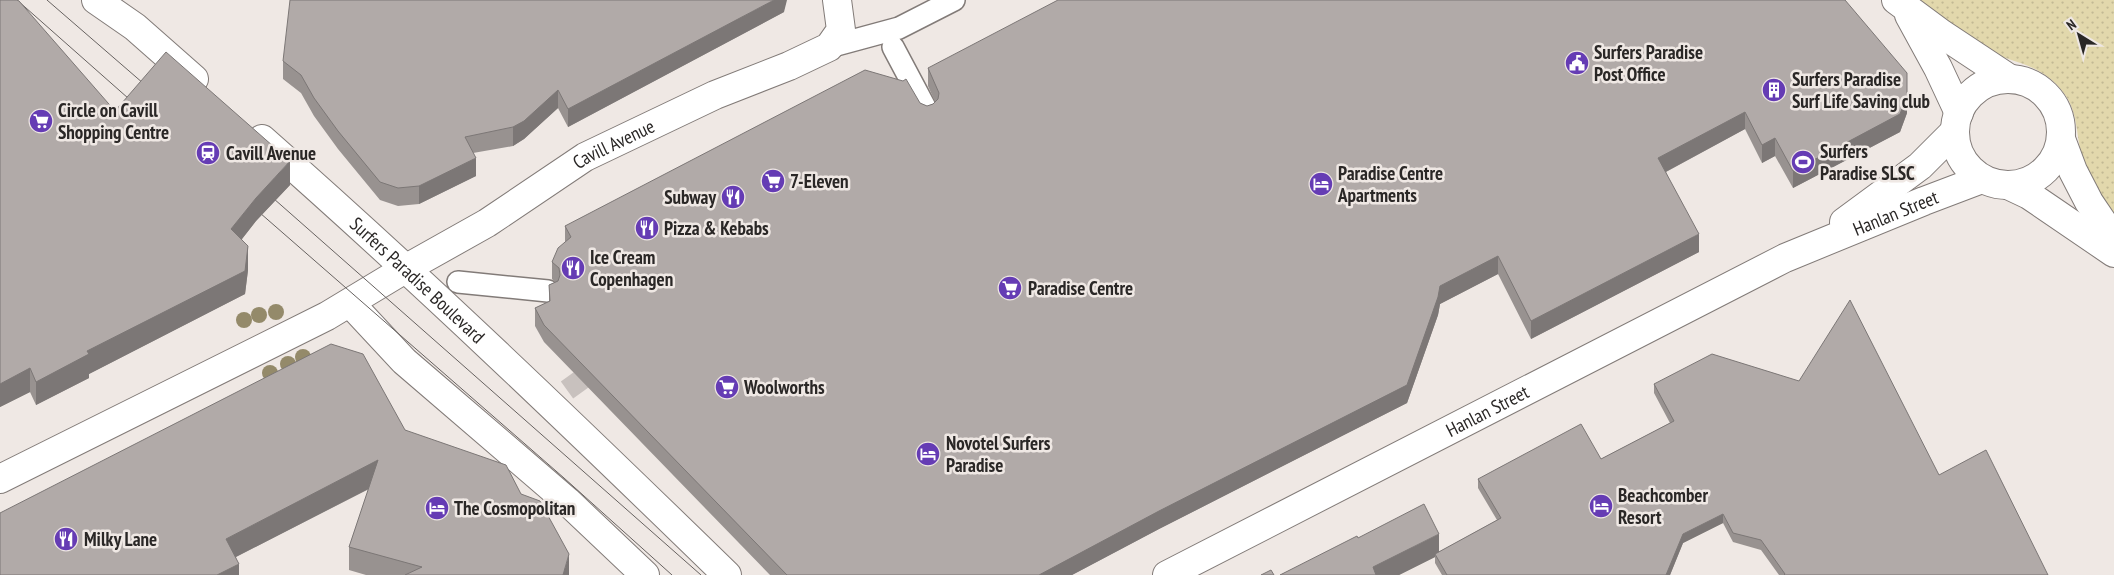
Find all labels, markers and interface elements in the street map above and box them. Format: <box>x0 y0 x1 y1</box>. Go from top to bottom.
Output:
north arrow <box>2054 10 2104 60</box>
text: N <box>2063 15 2080 34</box>
place label: Surfers Paradise Post Office <box>1594 40 1703 86</box>
public building icon: Surfers Paradise Post Office <box>1564 50 1590 76</box>
place label: Surfers Paradise Surf Life Saving club <box>1792 67 1930 113</box>
building icon: Surfers Paradise Surf Life Saving club <box>1761 77 1787 103</box>
place label: Circle on Cavill Shopping Centre <box>58 98 169 144</box>
supermarket icon: Circle on Cavill Shopping Centre <box>28 108 54 134</box>
street label: Cavill Avenue <box>568 114 658 174</box>
place label: Surfers Paradise SLSC <box>1820 139 1915 185</box>
station icon: Cavill Avenue <box>195 140 221 166</box>
place label: Cavill Avenue <box>226 141 316 165</box>
sports icon: Surfers Paradise SLSC <box>1790 149 1816 175</box>
place label: Paradise Centre Apartments <box>1337 161 1443 207</box>
supermarket icon: 7-Eleven <box>760 168 786 194</box>
place label: 7-Eleven <box>790 169 849 193</box>
hotel icon: Paradise Centre Apartments <box>1308 171 1334 197</box>
restaurant icon: Subway <box>720 184 746 210</box>
street label: Hanlan Street <box>1849 184 1942 241</box>
place label: Subway <box>664 185 716 209</box>
street label: Surfers Paradise Boulevard <box>345 212 490 348</box>
restaurant icon: Pizza & Kebabs <box>634 215 660 241</box>
place label: Pizza & Kebabs <box>664 216 769 240</box>
place label: Ice Cream Copenhagen <box>590 245 673 291</box>
restaurant icon: Ice Cream Copenhagen <box>560 255 586 281</box>
supermarket icon: Paradise Centre <box>997 275 1023 301</box>
place label: Paradise Centre <box>1028 276 1133 300</box>
supermarket icon: Woolworths <box>714 374 740 400</box>
place label: Woolworths <box>743 375 825 399</box>
street label: Hanlan Street <box>1442 379 1533 442</box>
place label: Novotel Surfers Paradise <box>946 431 1051 477</box>
hotel icon: Novotel Surfers Paradise <box>915 441 941 467</box>
place label: Beachcomber Resort <box>1618 483 1708 529</box>
hotel icon: Beachcomber Resort <box>1588 493 1614 519</box>
hotel icon: The Cosmopolitan <box>424 495 450 521</box>
place label: The Cosmopolitan <box>454 496 575 520</box>
restaurant icon: Milky Lane <box>53 526 79 552</box>
place label: Milky Lane <box>84 527 157 551</box>

